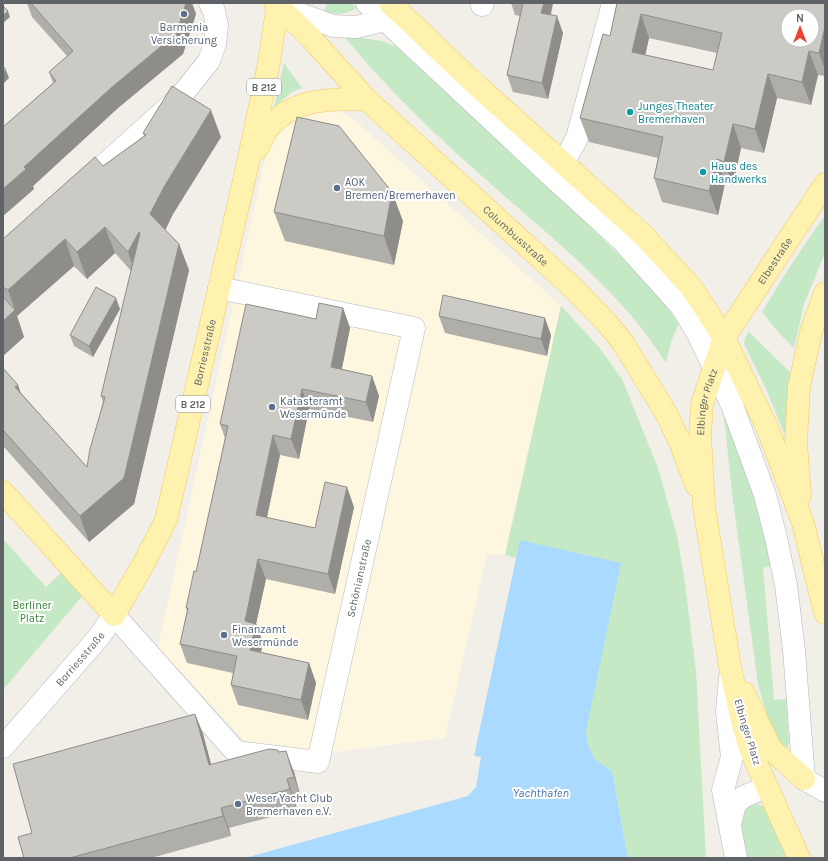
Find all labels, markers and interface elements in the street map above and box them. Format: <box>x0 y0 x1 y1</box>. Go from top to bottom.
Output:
north arrow <box>780 8 820 48</box>
marker: Barmenia Versicherung <box>179 9 189 19</box>
text: N <box>796 12 804 25</box>
place label: Barmenia Versicherung <box>151 21 218 47</box>
road number: B 212 <box>247 79 281 95</box>
place label: Junges Theater Bremerhaven <box>638 100 714 126</box>
marker: Junges Theater Bremerhaven <box>625 107 635 117</box>
place label: Haus des Handwerks <box>711 160 767 186</box>
marker: Haus des Handwerks <box>698 167 708 177</box>
place label: AOK Bremen/Bremerhaven <box>345 176 456 202</box>
marker: AOK Bremen/Bremerhaven <box>332 183 342 193</box>
street label: Columbusstraße <box>480 203 551 269</box>
street label: Elbestraße <box>755 235 795 287</box>
street label: Borriesstraße <box>191 318 219 387</box>
street label: Elbinger Platz <box>694 367 720 436</box>
place label: Katasteramt Wesermünde <box>280 395 347 421</box>
road number: B 212 <box>176 396 210 412</box>
marker: Katasteramt Wesermünde <box>267 402 277 412</box>
street label: Schönianstraße <box>344 537 374 619</box>
park label: Berliner Platz <box>12 599 52 625</box>
place label: Finanzamt Wesermünde <box>232 623 299 649</box>
street label: Borriesstraße <box>53 629 108 689</box>
marker: Finanzamt Wesermünde <box>219 630 229 640</box>
street label: Elbinger Platz <box>731 697 764 767</box>
water label: Yachthafen <box>513 786 569 800</box>
place label: Weser Yacht Club Bremerhaven e.V. <box>246 792 333 818</box>
marker: Weser Yacht Club Bremerhaven e.V. <box>233 799 243 809</box>

